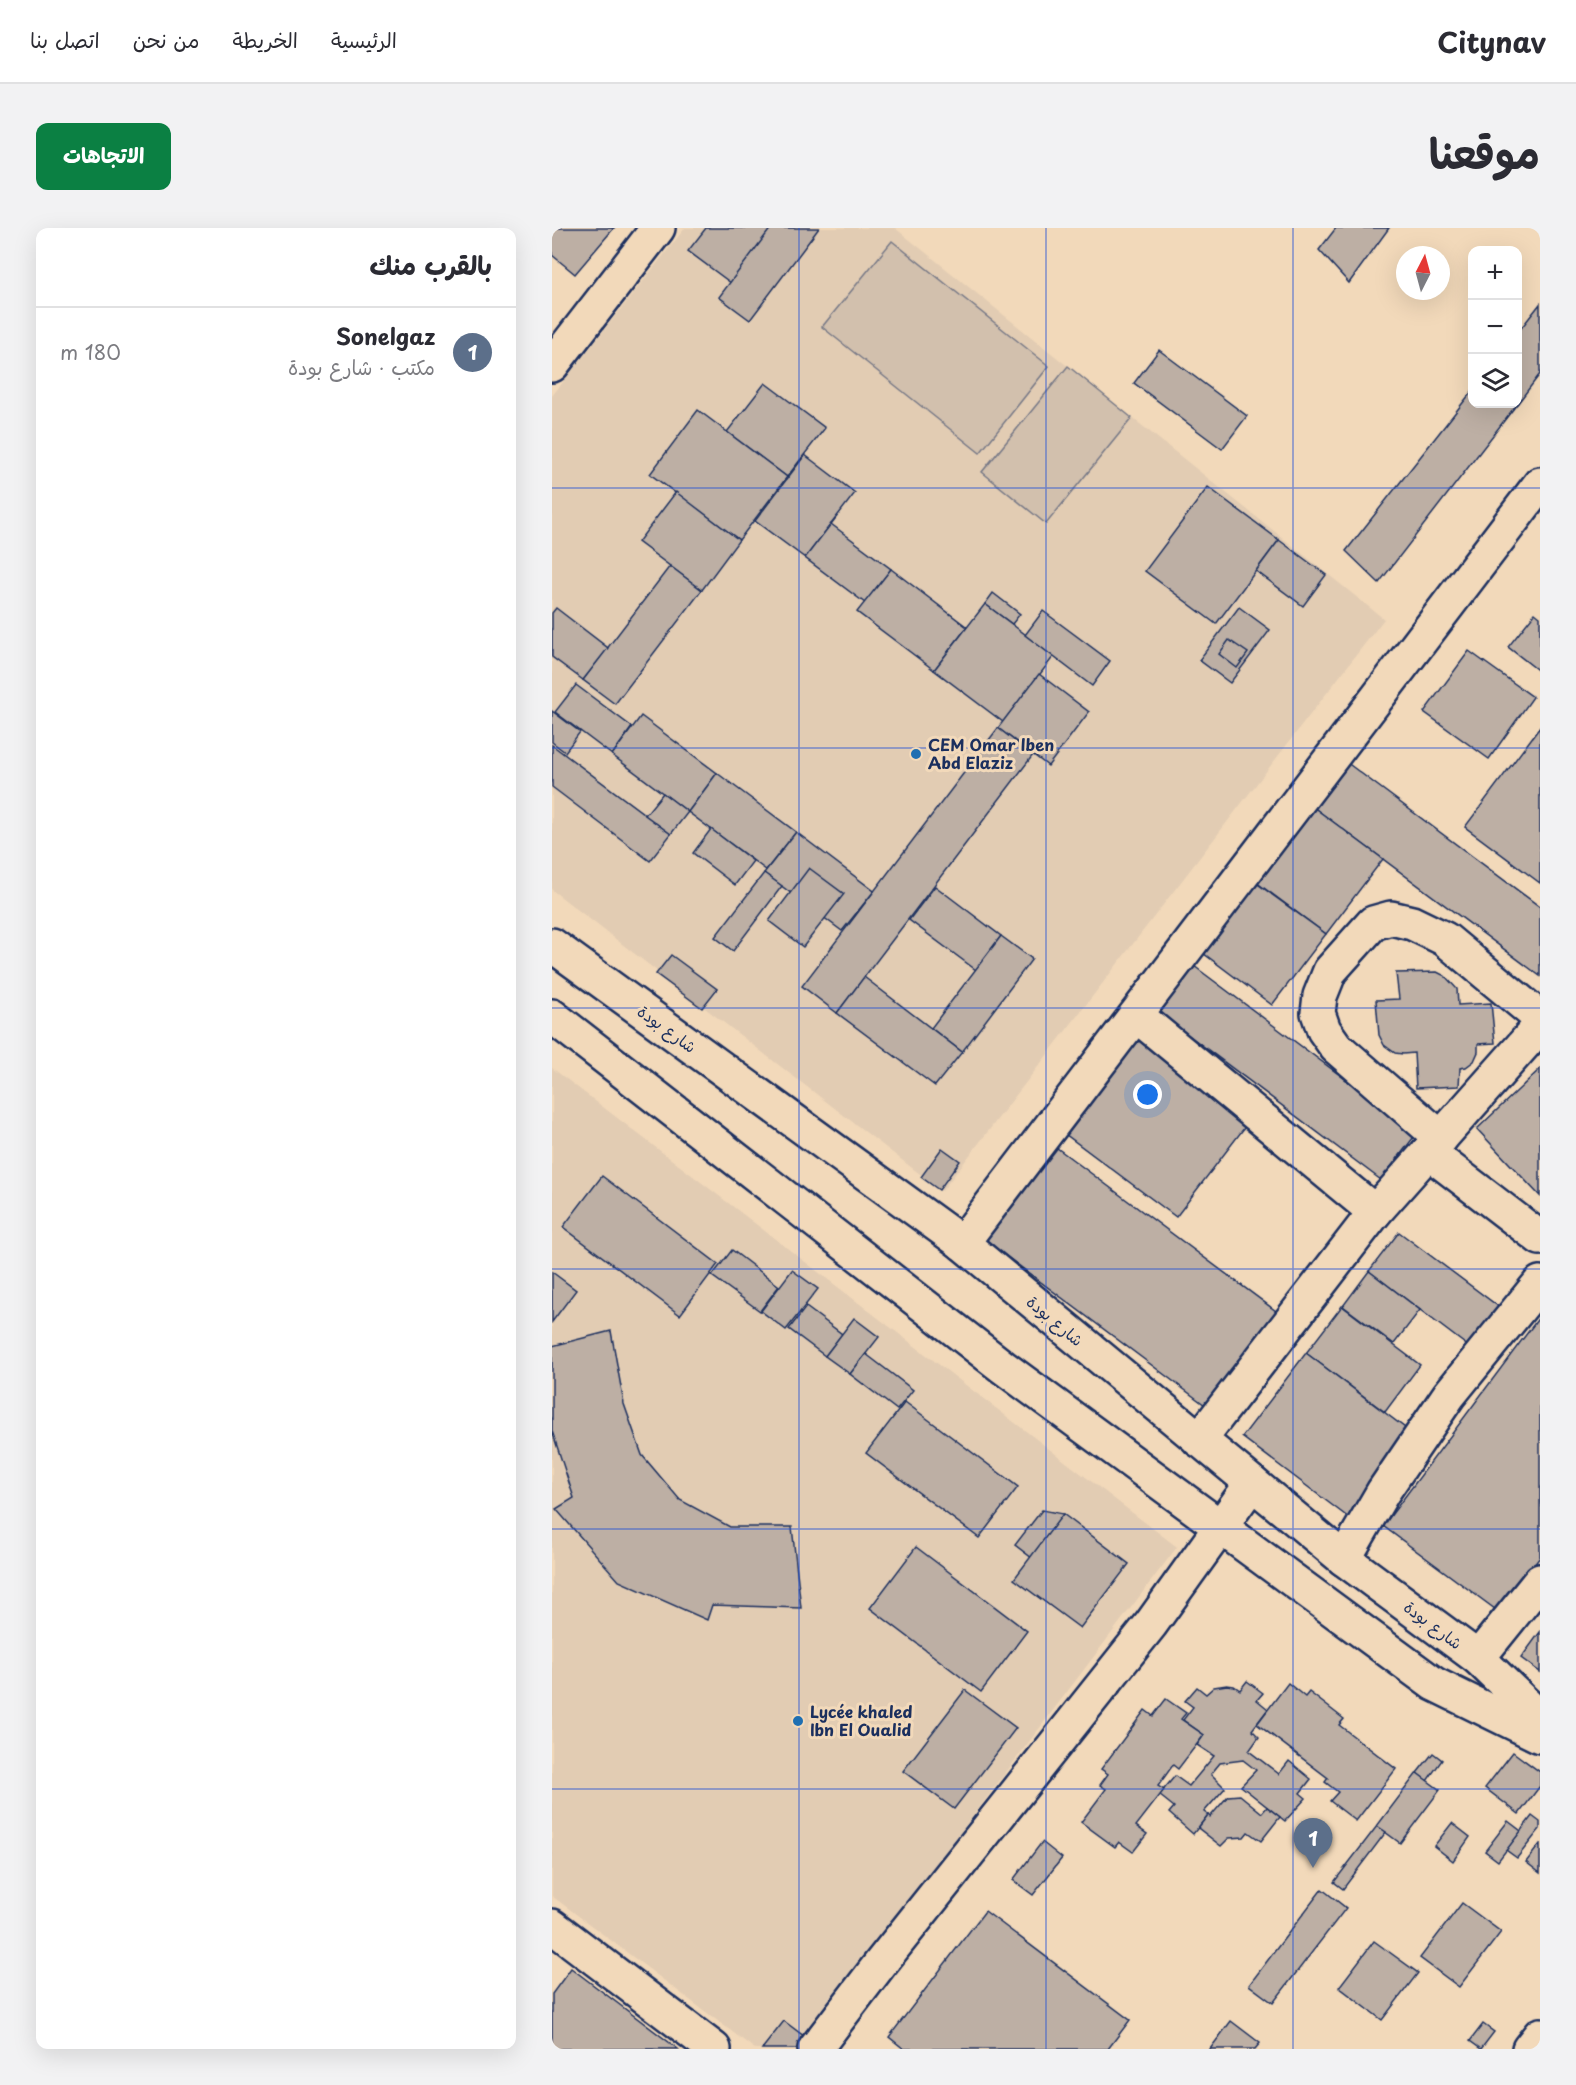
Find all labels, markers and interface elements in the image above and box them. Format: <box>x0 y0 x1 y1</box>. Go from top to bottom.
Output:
text: Citynav <box>1437 20 1546 63</box>
text: اتصل بنا <box>30 23 100 55</box>
text: من نحن <box>133 23 199 55</box>
text: الخريطة <box>232 23 298 55</box>
text: الرئيسية <box>331 23 397 55</box>
text: موقعنا <box>1429 120 1540 183</box>
button: الاتجاهات <box>36 123 171 190</box>
text: بالقرب منك <box>370 245 492 284</box>
north arrow <box>1396 246 1450 300</box>
map controls <box>1468 246 1522 408</box>
button: + <box>1468 246 1522 300</box>
button: − <box>1468 300 1522 354</box>
text: Sonelgaz <box>336 319 435 352</box>
text: 180 m <box>60 337 121 367</box>
text: 1 <box>468 337 477 367</box>
text: مكتب · شارع بودة <box>288 352 435 382</box>
button: layers <box>1468 354 1522 408</box>
place label: CEM Omar Iben Abd Elaziz <box>928 732 1054 774</box>
marker: CEM Omar Iben Abd Elaziz <box>909 747 923 761</box>
street label: شارع بودة <box>633 999 702 1059</box>
your location <box>1133 1080 1162 1109</box>
street label: شارع بودة <box>1021 1289 1089 1352</box>
street label: شارع بودة <box>1399 1594 1468 1655</box>
place label: Lycée khaled Ibn El Oualid <box>810 1699 912 1741</box>
marker: Lycée khaled Ibn El Oualid <box>791 1714 805 1728</box>
pin: 1 <box>1294 1818 1332 1868</box>

